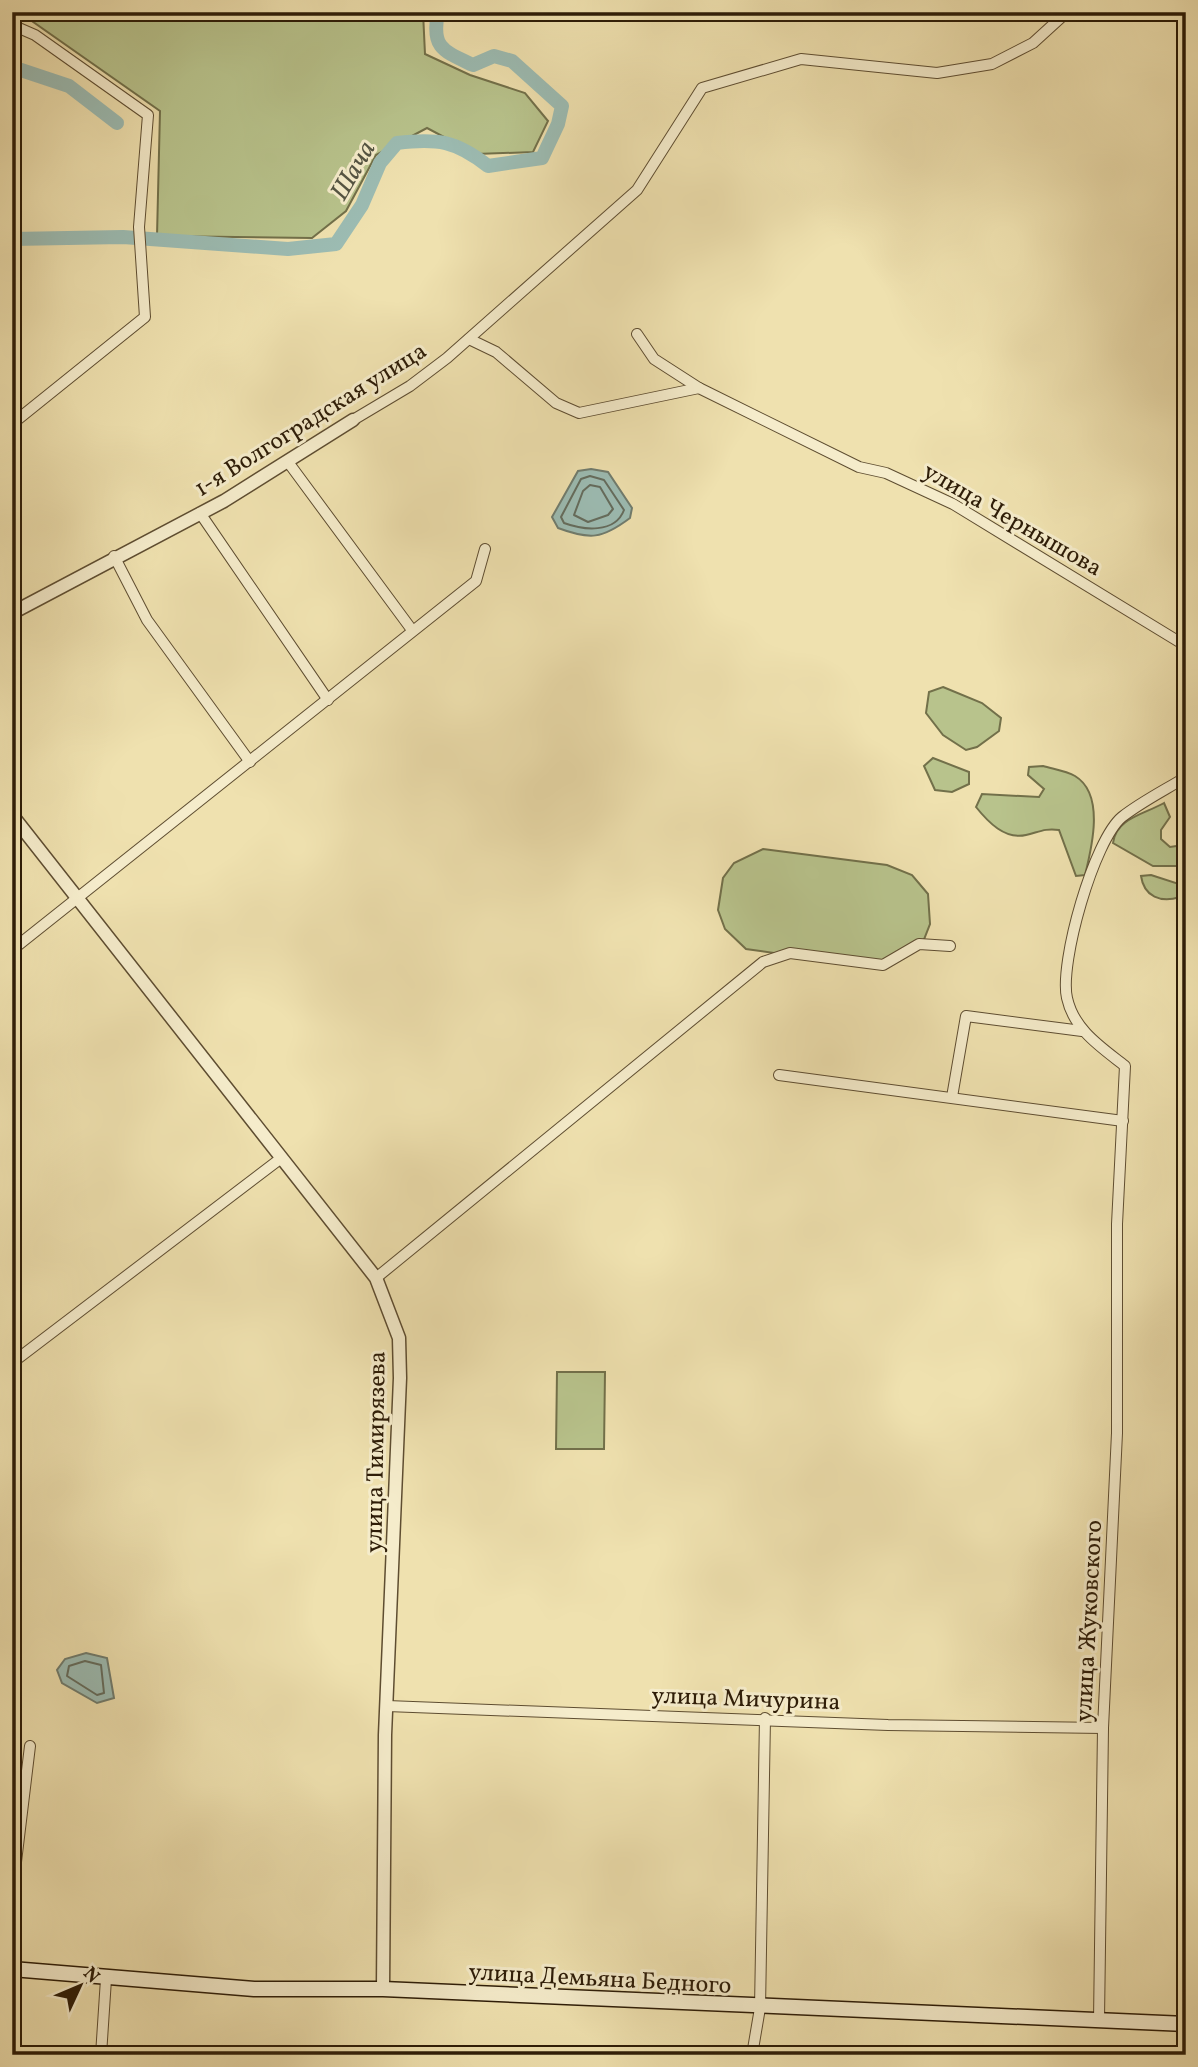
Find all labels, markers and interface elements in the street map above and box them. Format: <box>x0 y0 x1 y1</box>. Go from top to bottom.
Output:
water label: Шача <box>322 135 385 207</box>
street label: 1-я Волгоградская улица <box>188 335 434 506</box>
street label: улица Чернышова <box>916 456 1108 586</box>
street label: улица Тимирязева <box>358 1351 396 1553</box>
street label: улица Жуковского <box>1068 1519 1112 1723</box>
street label: улица Мичурина <box>651 1680 841 1720</box>
north arrow <box>46 1952 116 2022</box>
street label: улица Демьяна Бедного <box>468 1956 732 2004</box>
text: N <box>77 1962 105 1990</box>

